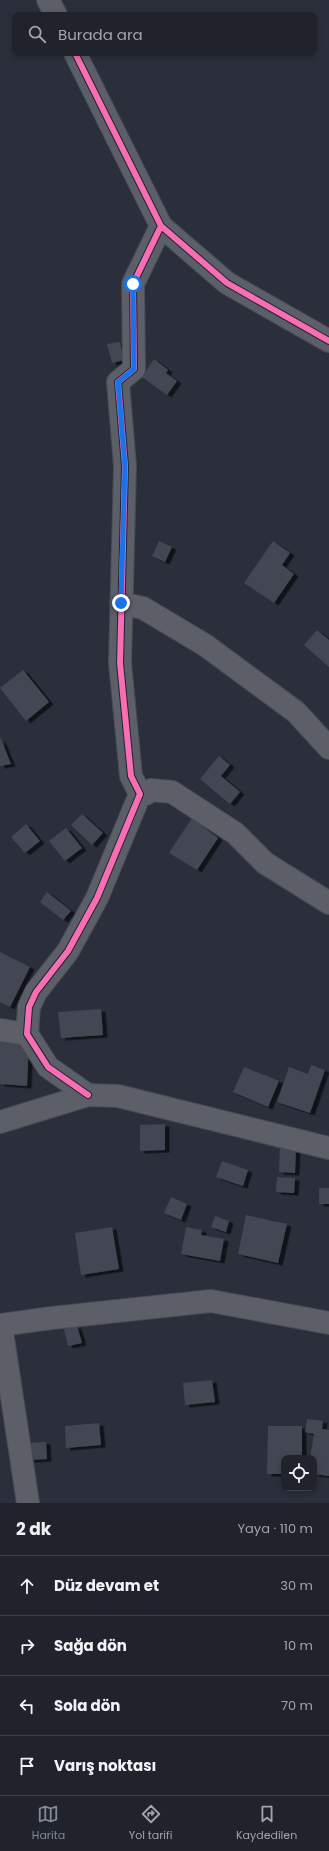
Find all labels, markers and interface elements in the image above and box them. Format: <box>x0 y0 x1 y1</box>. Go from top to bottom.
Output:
search box <box>12 12 317 56</box>
icon: search <box>26 23 48 45</box>
text: Burada ara <box>58 24 143 45</box>
route start <box>124 275 142 293</box>
route end <box>112 594 130 612</box>
map controls <box>281 1455 317 1491</box>
button: locate <box>281 1455 317 1491</box>
text: 2 dk <box>16 1517 51 1541</box>
text: Yaya · 110 m <box>237 1519 313 1538</box>
icon: ahead <box>16 1575 38 1597</box>
text: Düz devam et <box>54 1575 159 1596</box>
text: 30 m <box>280 1576 313 1595</box>
icon: right <box>16 1635 38 1657</box>
text: Sağa dön <box>54 1635 127 1656</box>
text: 10 m <box>284 1636 313 1655</box>
icon: left <box>16 1695 38 1717</box>
text: Sola dön <box>54 1695 120 1716</box>
text: 70 m <box>281 1696 313 1715</box>
icon: arrive <box>16 1755 38 1777</box>
text: Varış noktası <box>54 1755 156 1776</box>
tab: Harita <box>32 1803 65 1844</box>
tab: Yol tarifi <box>129 1803 172 1844</box>
tab: Kaydedilen <box>236 1803 297 1844</box>

